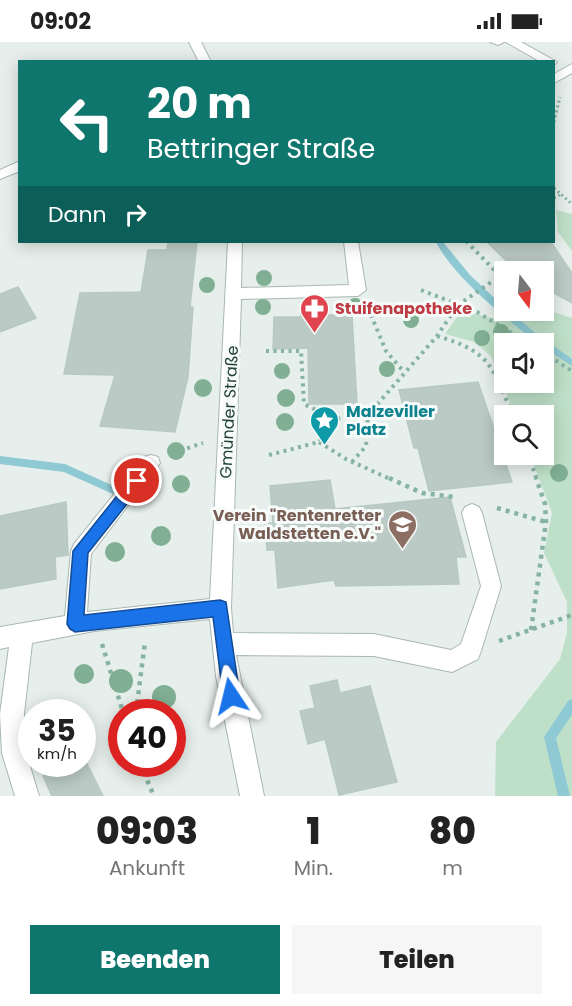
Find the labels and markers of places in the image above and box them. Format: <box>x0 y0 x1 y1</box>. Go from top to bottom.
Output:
pharmacy icon: Stuifenapotheke <box>298 292 330 334</box>
place label: Stuifenapotheke <box>335 297 472 320</box>
place label: Malzeviller Platz <box>346 400 435 441</box>
place icon: Malzeviller Platz <box>309 404 341 446</box>
pin <box>111 455 162 506</box>
place label: Verein "Rentenretter Waldstetten e.V." <box>213 504 381 545</box>
school or university icon: Verein "Rentenretter Waldstetten e.V." <box>386 508 418 550</box>

